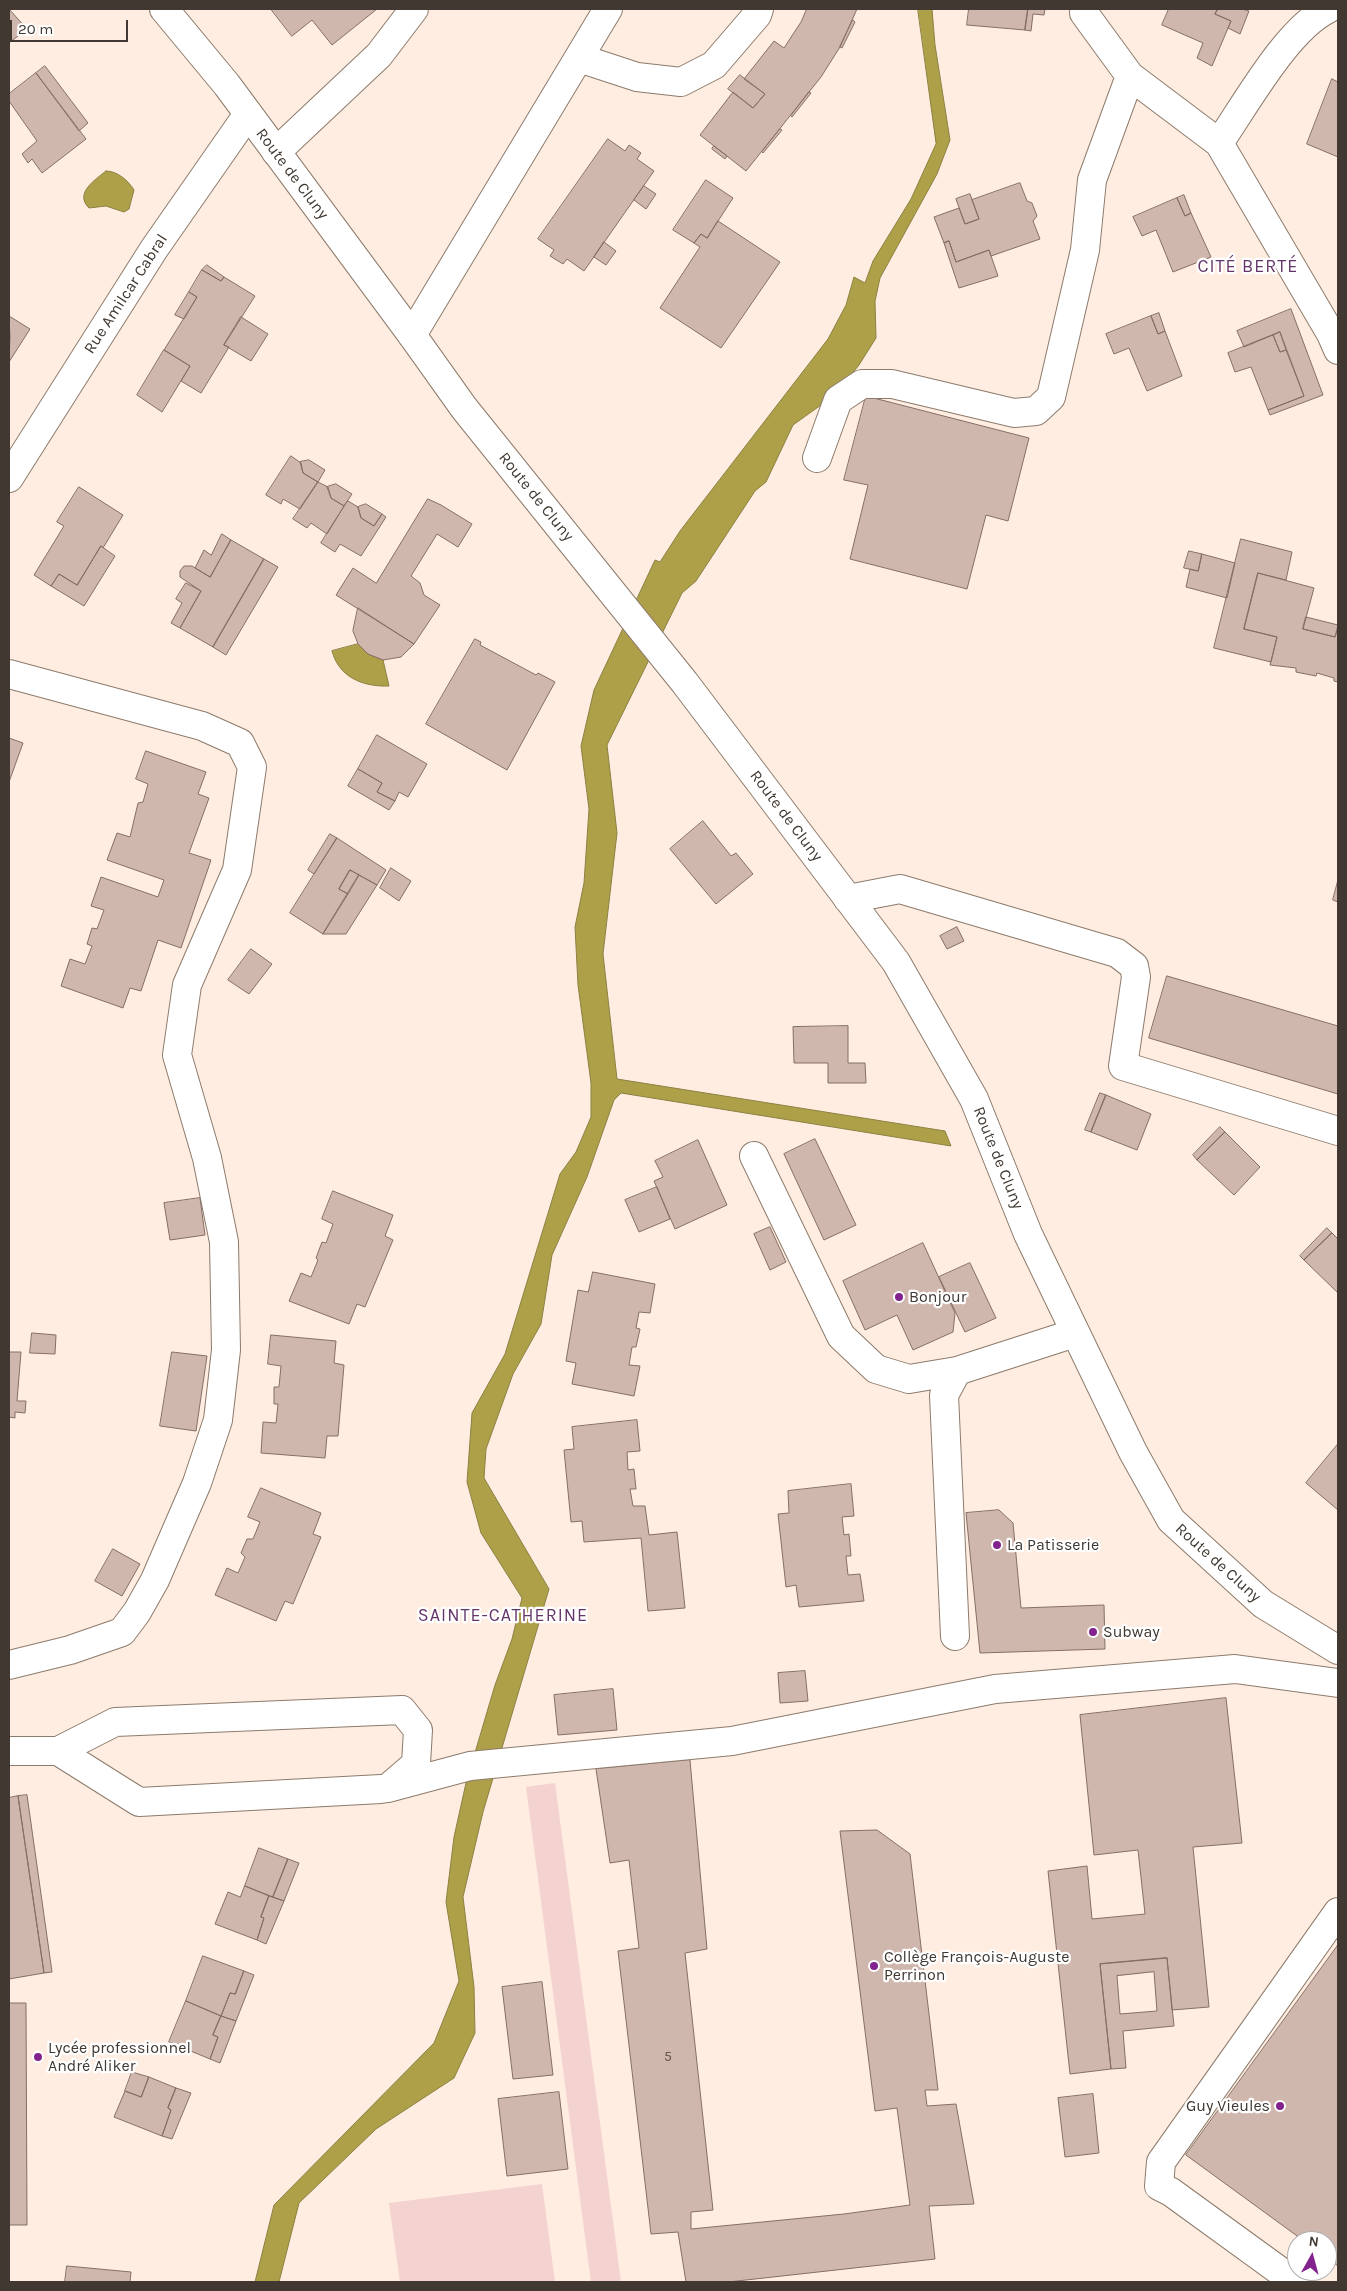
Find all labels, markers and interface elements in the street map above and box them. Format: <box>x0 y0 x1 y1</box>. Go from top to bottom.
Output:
scale bar <box>12 10 130 42</box>
text: 20 m <box>18 20 53 38</box>
street label: Route de Cluny <box>252 125 332 223</box>
street label: Rue Amilcar Cabral <box>80 231 172 357</box>
district label: CITÉ BERTÉ <box>1196 256 1300 278</box>
street label: Route de Cluny <box>494 449 578 545</box>
street label: Route de Cluny <box>746 767 826 865</box>
street label: Route de Cluny <box>969 1104 1027 1212</box>
place label: Bonjour <box>909 1287 967 1307</box>
marker: Bonjour <box>893 1291 905 1303</box>
street label: Route de Cluny <box>1171 1519 1265 1607</box>
place label: La Patisserie <box>1007 1535 1099 1555</box>
marker: La Patisserie <box>991 1539 1003 1551</box>
district label: SAINTE-CATHERINE <box>416 1605 590 1627</box>
place label: Subway <box>1103 1622 1160 1642</box>
marker: Subway <box>1087 1626 1099 1638</box>
place label: Collège François-Auguste Perrinon <box>884 1947 1069 1985</box>
marker: Collège François-Auguste Perrinon <box>868 1960 880 1972</box>
place label: Lycée professionnel André Aliker <box>48 2038 191 2076</box>
house number: 5 <box>664 2049 672 2065</box>
marker: Lycée professionnel André Aliker <box>32 2051 44 2063</box>
place label: Guy Vieules <box>1186 2096 1270 2116</box>
marker: Guy Vieules <box>1274 2100 1286 2112</box>
north arrow <box>1287 2231 1337 2281</box>
text: N <box>1308 2233 1320 2251</box>

